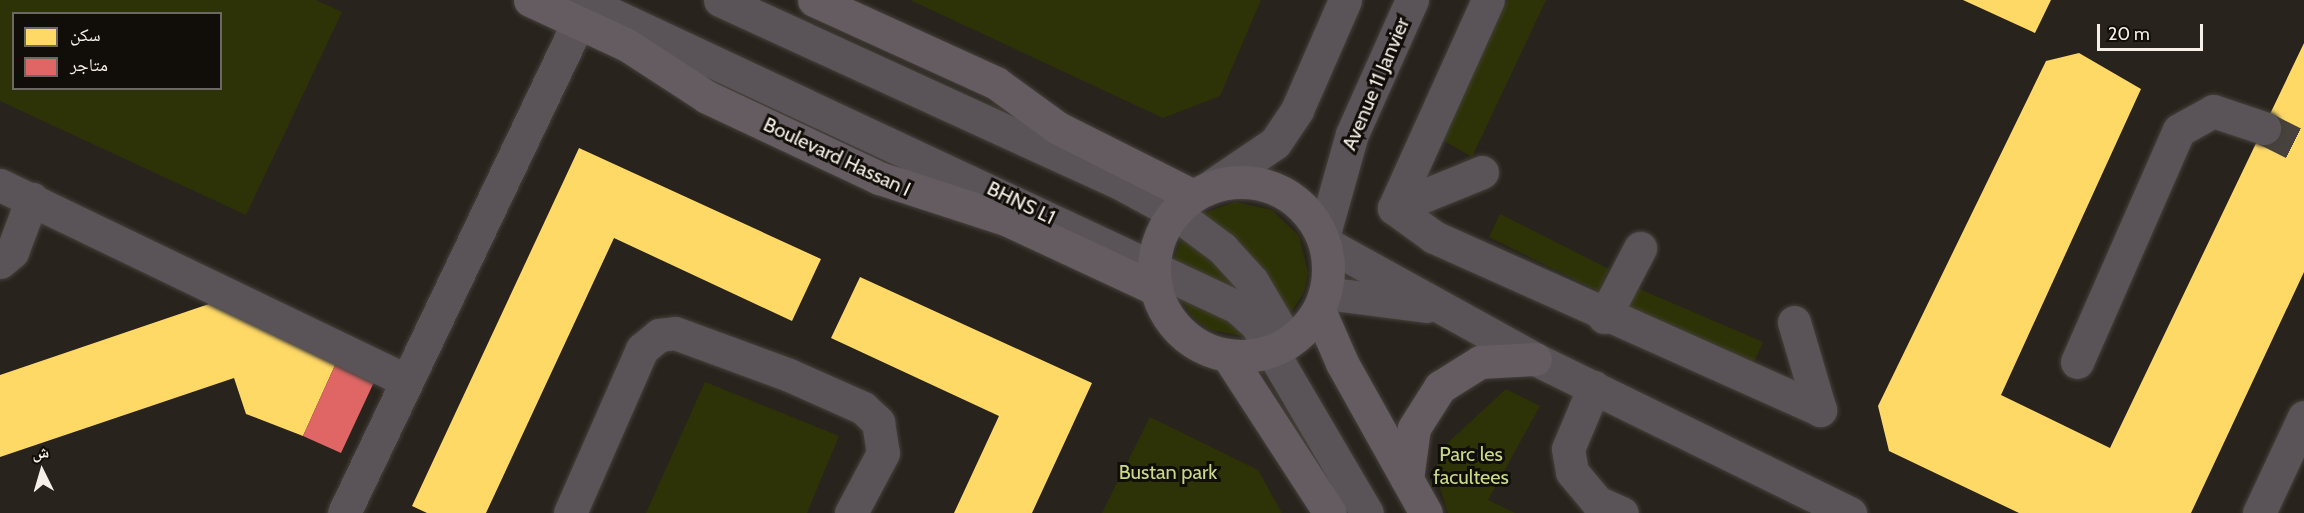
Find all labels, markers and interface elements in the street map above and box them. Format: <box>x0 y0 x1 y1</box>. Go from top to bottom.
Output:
legend <box>12 12 222 90</box>
scale bar <box>2100 12 2206 50</box>
street label: Avenue 11 Janvier <box>1337 14 1415 154</box>
text: 20 m <box>2108 23 2150 45</box>
text: سكن <box>70 24 101 46</box>
text: متاجر <box>70 54 108 76</box>
street label: Boulevard Hassan I <box>760 112 914 202</box>
street label: BHNS L1 <box>983 176 1059 230</box>
north arrow <box>12 441 72 501</box>
text: ش <box>31 442 50 463</box>
park label: Parc les facultees <box>1433 442 1509 489</box>
park label: Bustan park <box>1119 460 1217 484</box>

